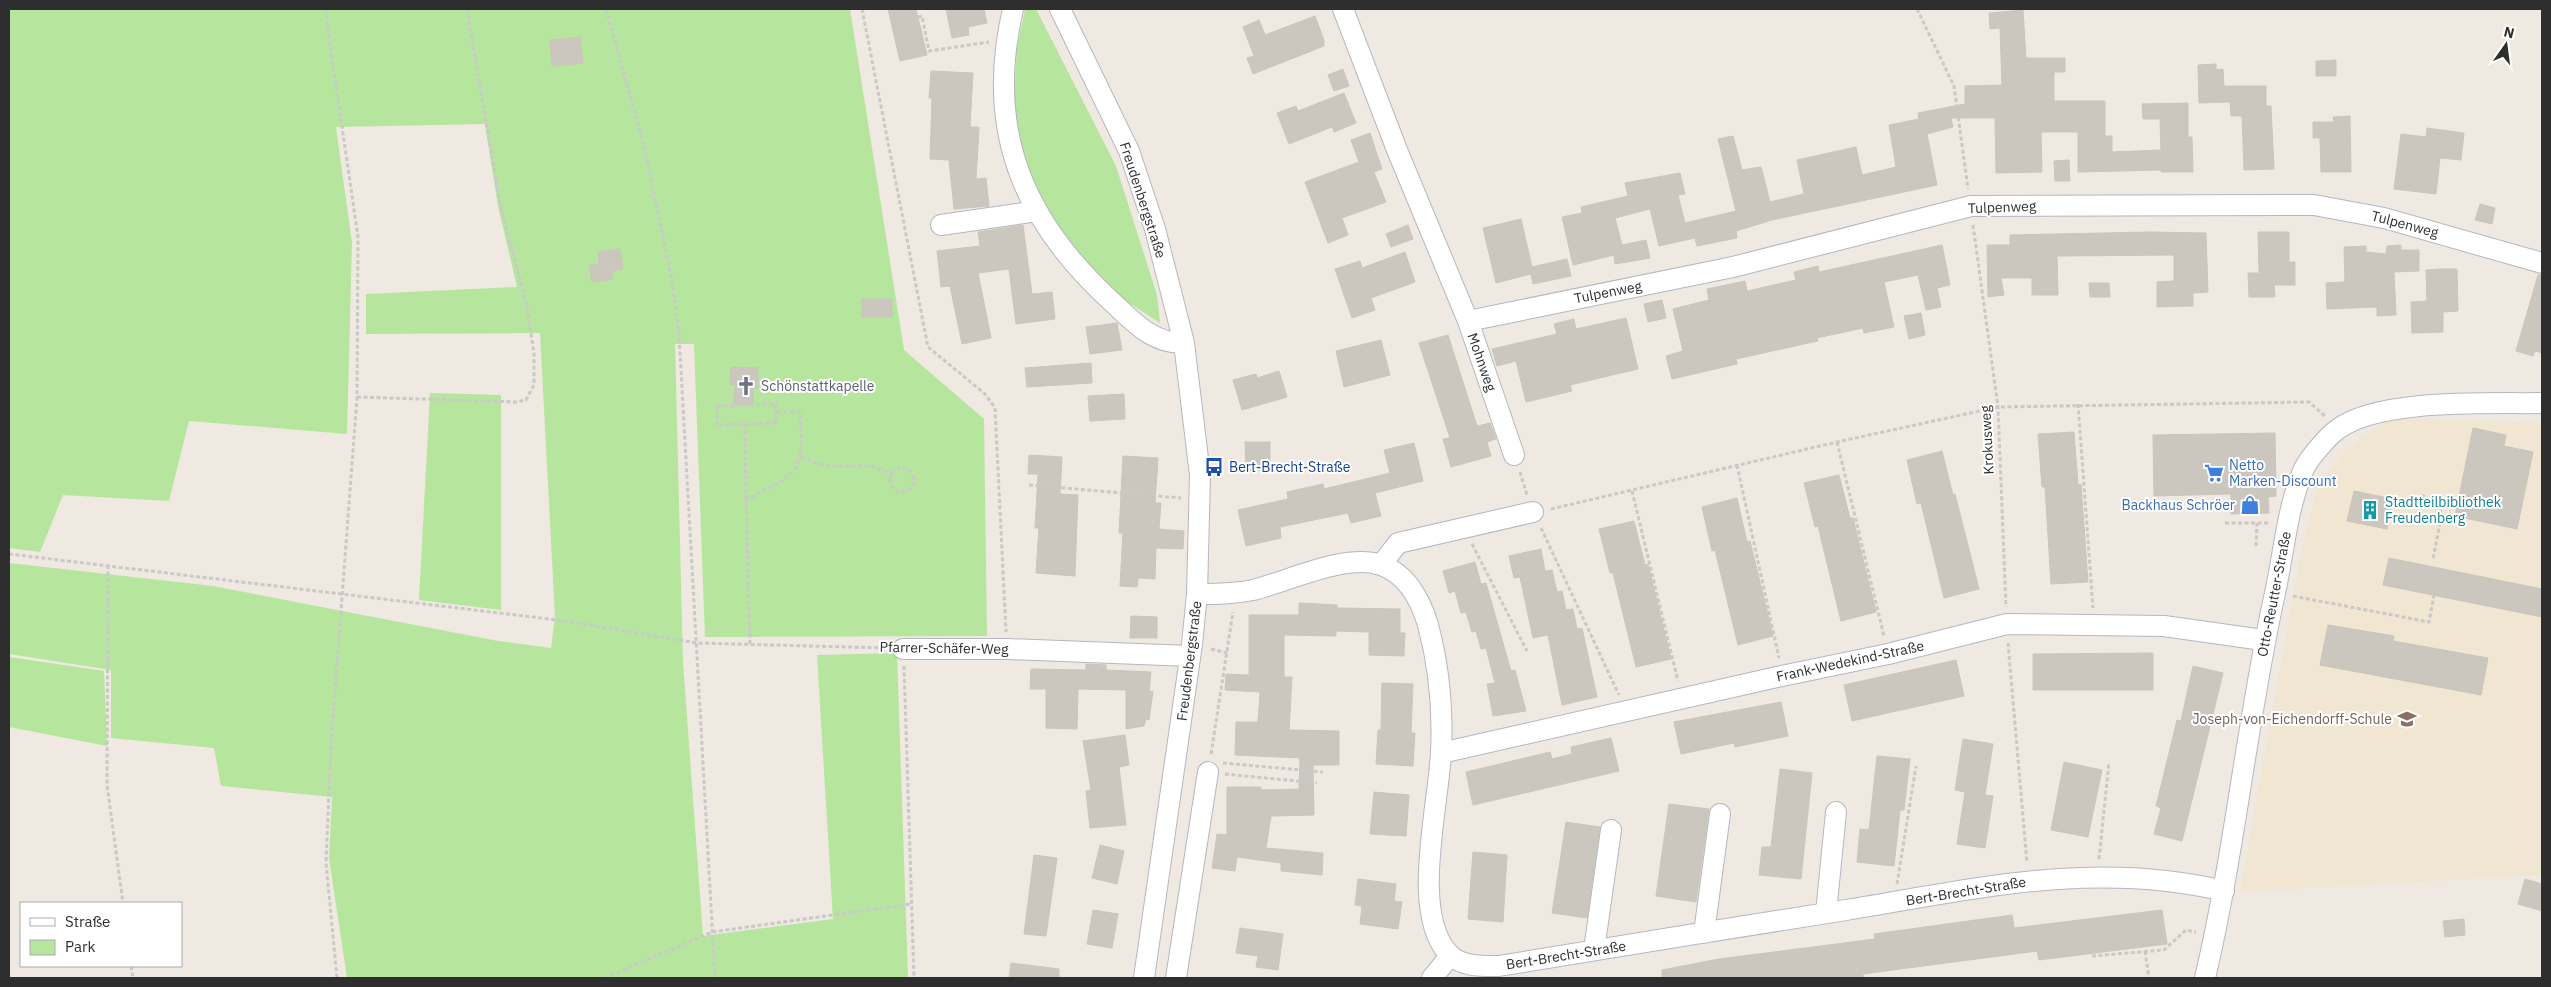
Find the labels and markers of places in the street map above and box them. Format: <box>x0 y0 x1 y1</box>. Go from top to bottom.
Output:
church icon: Schönstattkapelle <box>735 375 757 397</box>
place label: Schönstattkapelle <box>761 377 875 395</box>
bus stop icon: Bert-Brecht-Straße <box>1203 456 1225 478</box>
place label: Netto Marken-Discount <box>2229 456 2337 490</box>
place label: Bert-Brecht-Straße <box>1229 458 1351 476</box>
supermarket icon: Netto Marken-Discount <box>2203 462 2225 484</box>
place label: Stadtteilbibliothek Freudenberg <box>2385 493 2502 527</box>
shop icon: Backhaus Schröer <box>2239 494 2261 516</box>
place label: Backhaus Schröer <box>2122 496 2235 514</box>
building icon: Stadtteilbibliothek Freudenberg <box>2359 499 2381 521</box>
school or university icon: Joseph-von-Eichendorff-Schule <box>2396 708 2418 730</box>
place label: Joseph-von-Eichendorff-Schule <box>2192 710 2392 728</box>

